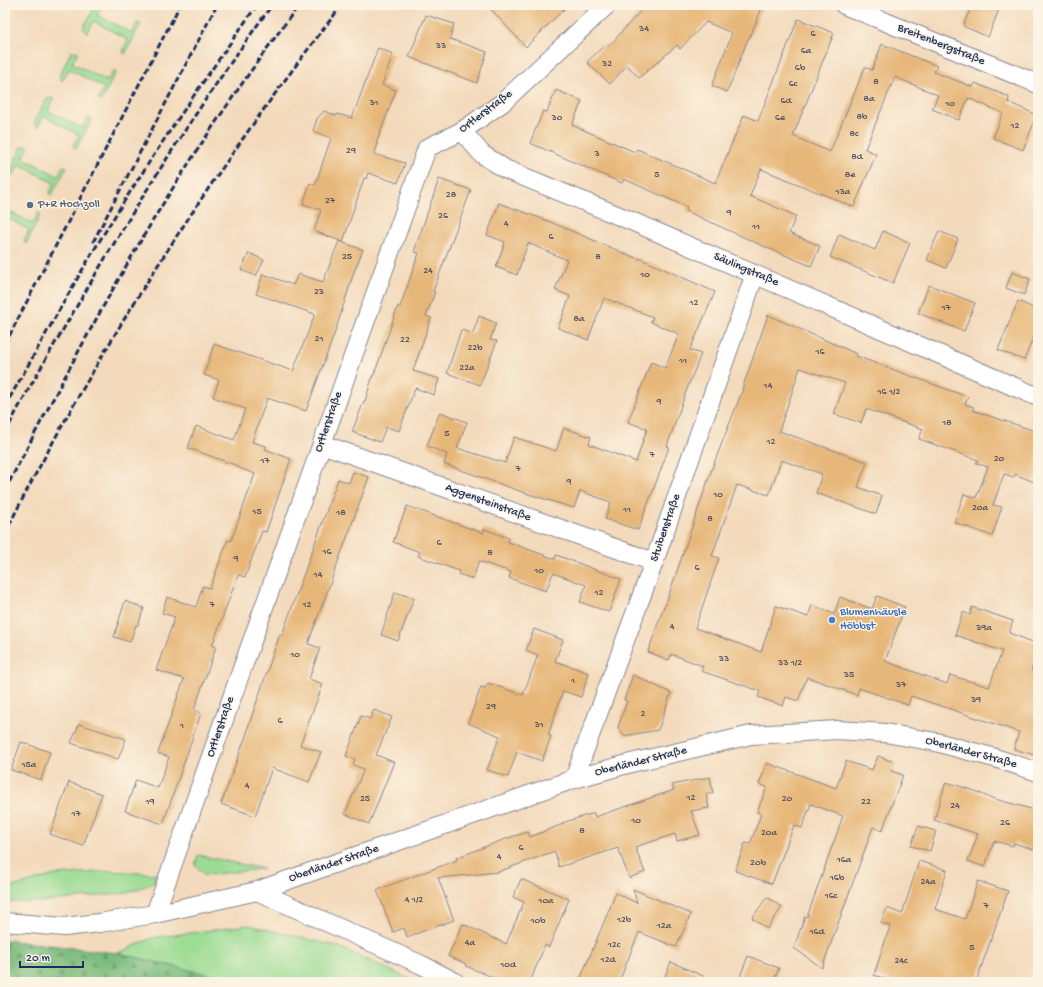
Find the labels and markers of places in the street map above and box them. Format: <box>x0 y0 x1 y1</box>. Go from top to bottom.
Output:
place label: P+R Hochzoll <box>37 198 100 212</box>
marker: P+R Hochzoll <box>25 200 35 210</box>
place label: Blumenhäusle Höbbst <box>839 606 908 634</box>
marker: Blumenhäusle Höbbst <box>827 615 837 625</box>

